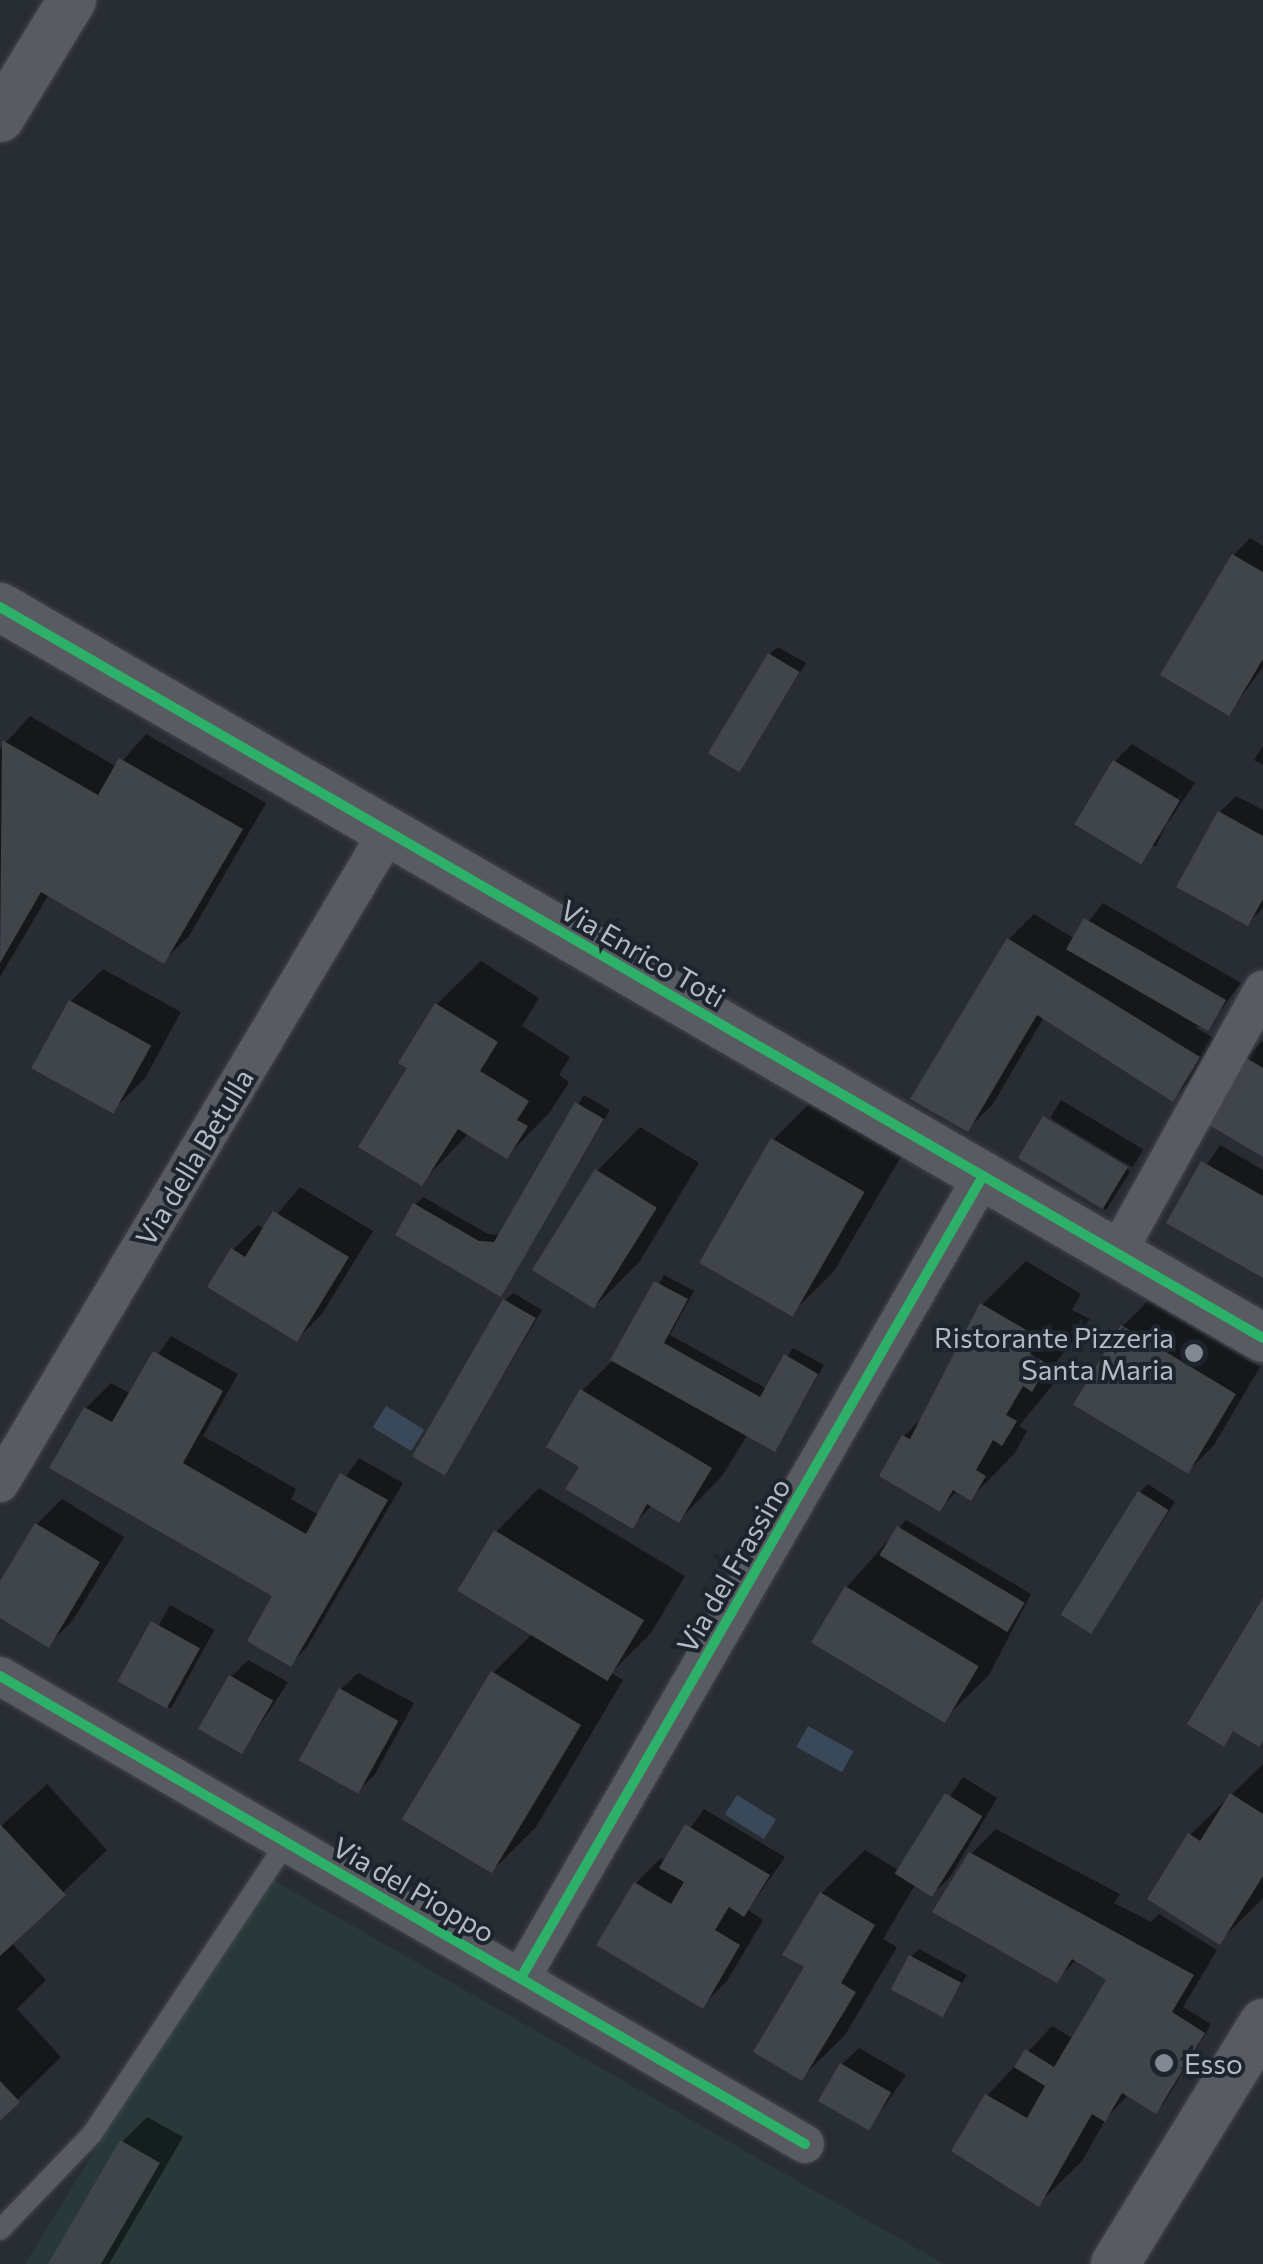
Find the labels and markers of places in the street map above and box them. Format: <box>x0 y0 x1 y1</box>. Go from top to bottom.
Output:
place label: Ristorante Pizzeria Santa Maria <box>934 1320 1174 1386</box>
marker: Ristorante Pizzeria Santa Maria <box>1183 1342 1205 1364</box>
place label: Esso <box>1184 2046 1243 2080</box>
marker: Esso <box>1153 2052 1175 2074</box>

